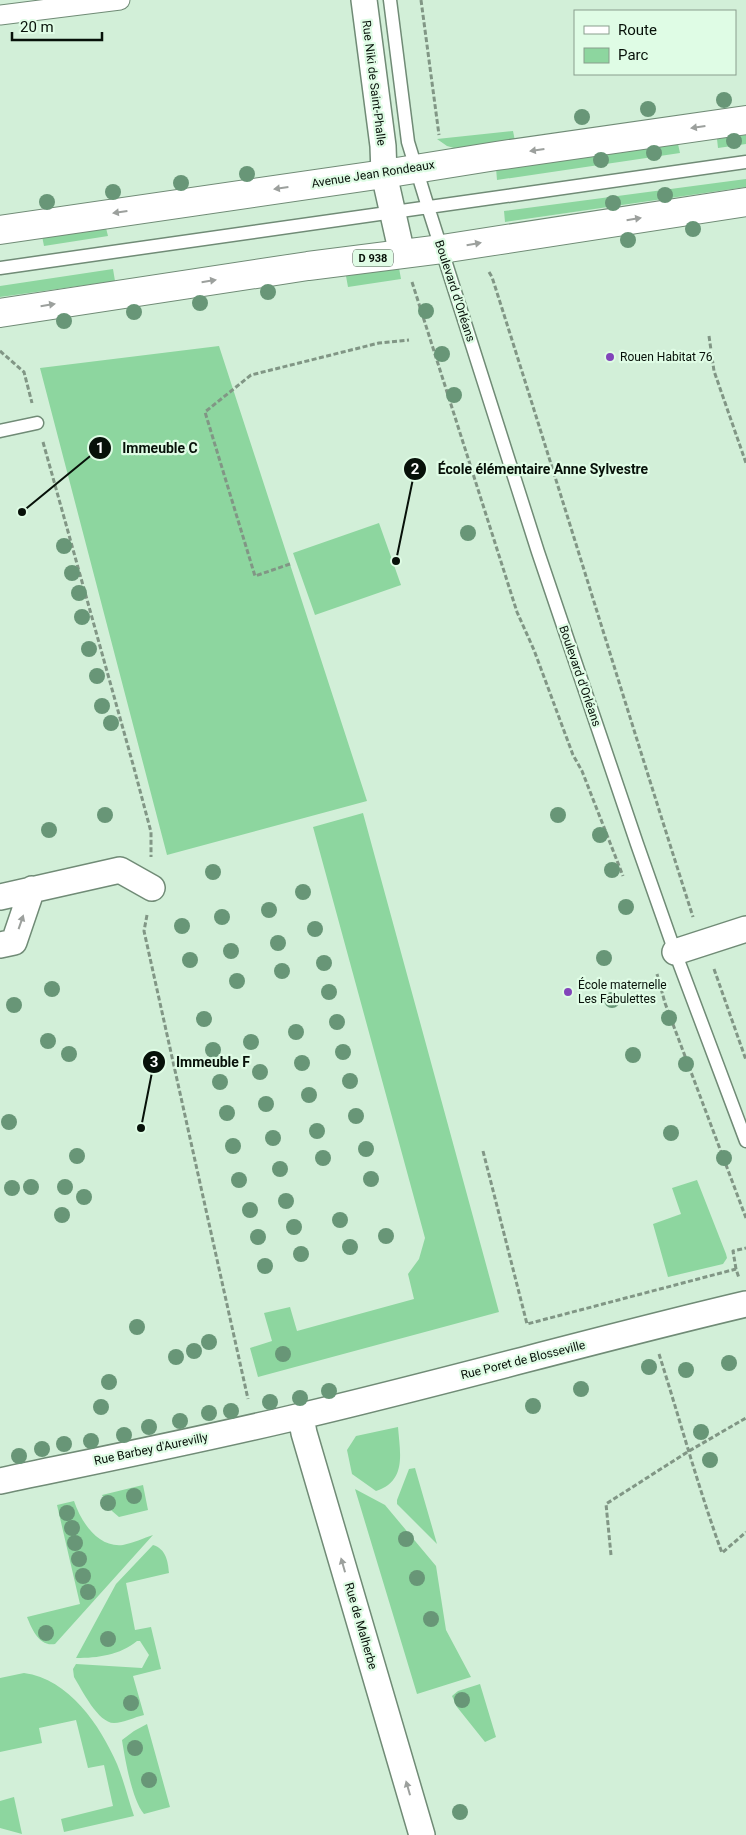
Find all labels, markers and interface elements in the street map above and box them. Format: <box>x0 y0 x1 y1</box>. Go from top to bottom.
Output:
scale bar <box>12 10 102 42</box>
legend <box>574 10 736 75</box>
text: 20 m <box>20 18 54 36</box>
street label: Rue Niki de Saint-Phalle <box>359 19 389 147</box>
text: Route <box>618 21 657 39</box>
text: Parc <box>618 46 648 64</box>
one-way arrow <box>689 123 705 131</box>
one-way arrow <box>529 146 545 154</box>
street label: Avenue Jean Rondeaux <box>310 157 436 191</box>
one-way arrow <box>273 184 289 192</box>
one-way arrow <box>112 208 128 216</box>
one-way arrow <box>627 214 643 222</box>
street label: Boulevard d'Orléans <box>432 238 478 344</box>
one-way arrow <box>466 239 482 247</box>
road number: D 938 <box>353 250 393 266</box>
one-way arrow <box>201 277 217 285</box>
one-way arrow <box>41 301 57 309</box>
place label: Rouen Habitat 76 <box>620 350 713 364</box>
marker: Rouen Habitat 76 <box>604 351 616 363</box>
callout: Immeuble C <box>87 434 208 463</box>
text: 1 <box>96 439 104 457</box>
text: Immeuble C <box>122 440 198 456</box>
callout: École élémentaire Anne Sylvestre <box>402 455 658 484</box>
text: 2 <box>411 460 420 478</box>
text: École élémentaire Anne Sylvestre <box>438 460 649 477</box>
street label: Boulevard d'Orléans <box>556 624 604 728</box>
one-way arrow <box>18 915 25 930</box>
place label: École maternelle Les Fabulettes <box>578 977 667 1006</box>
marker: École maternelle Les Fabulettes <box>562 986 574 998</box>
callout: Immeuble F <box>141 1047 260 1076</box>
text: 3 <box>150 1053 158 1071</box>
text: Immeuble F <box>176 1054 250 1070</box>
street label: Rue Poret de Blosseville <box>459 1338 587 1382</box>
street label: Rue Barbey d'Aurevilly <box>93 1430 210 1468</box>
one-way arrow <box>338 1558 346 1573</box>
street label: Rue de Malherbe <box>342 1581 380 1671</box>
one-way arrow <box>404 1781 412 1796</box>

